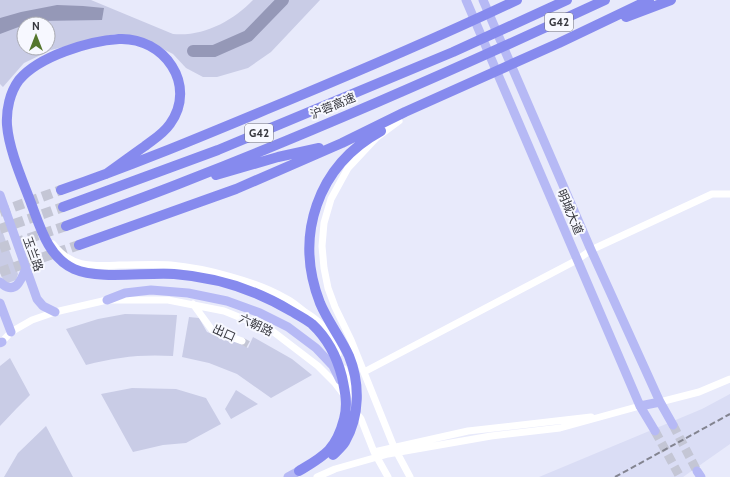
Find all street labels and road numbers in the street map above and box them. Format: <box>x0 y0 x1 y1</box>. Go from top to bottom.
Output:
road number: G42 <box>545 13 573 31</box>
street label: 沪蓉高速 <box>308 89 358 122</box>
road number: G42 <box>245 124 273 142</box>
street label: 明城大道 <box>554 187 587 237</box>
street label: 玉兰路 <box>20 234 47 273</box>
street label: 六朝路 <box>237 310 276 339</box>
street label: 出口 <box>210 321 238 344</box>

